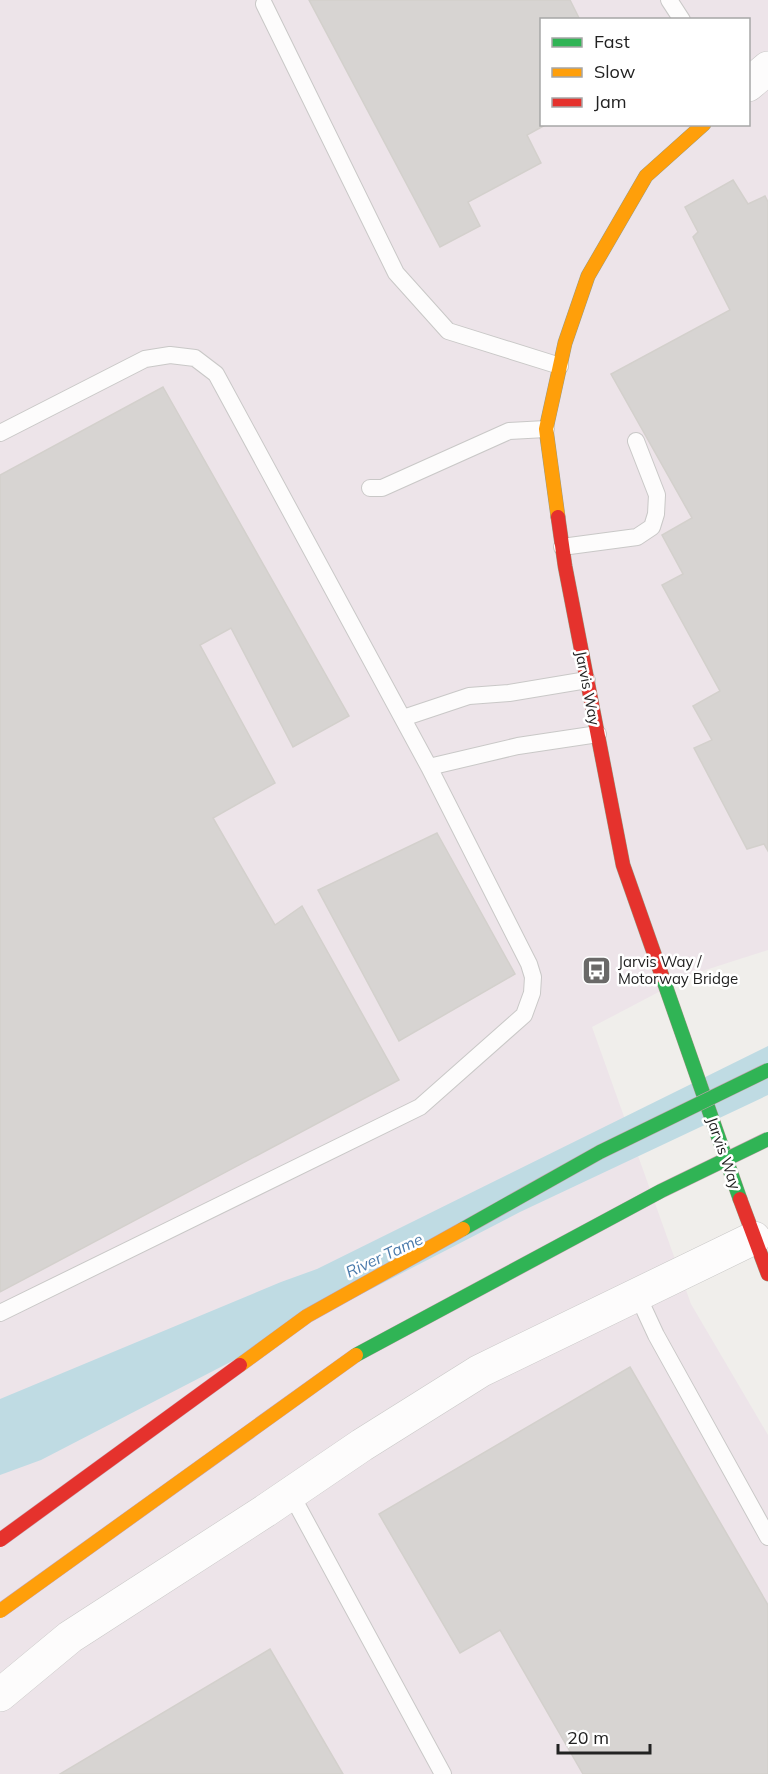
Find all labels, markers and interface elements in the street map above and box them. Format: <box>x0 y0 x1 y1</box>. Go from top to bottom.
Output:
legend <box>540 18 750 126</box>
text: Fast <box>594 30 630 53</box>
text: Slow <box>594 60 636 83</box>
text: Jam <box>594 90 627 113</box>
street label: Jarvis Way <box>571 649 605 727</box>
place label: Jarvis Way / Motorway Bridge <box>618 952 738 988</box>
bus stop icon: Jarvis Way / Motorway Bridge <box>581 954 613 986</box>
street label: Jarvis Way <box>703 1114 745 1192</box>
water label: River Tame <box>342 1228 426 1282</box>
scale bar <box>558 1717 650 1755</box>
text: 20 m <box>567 1726 609 1749</box>

